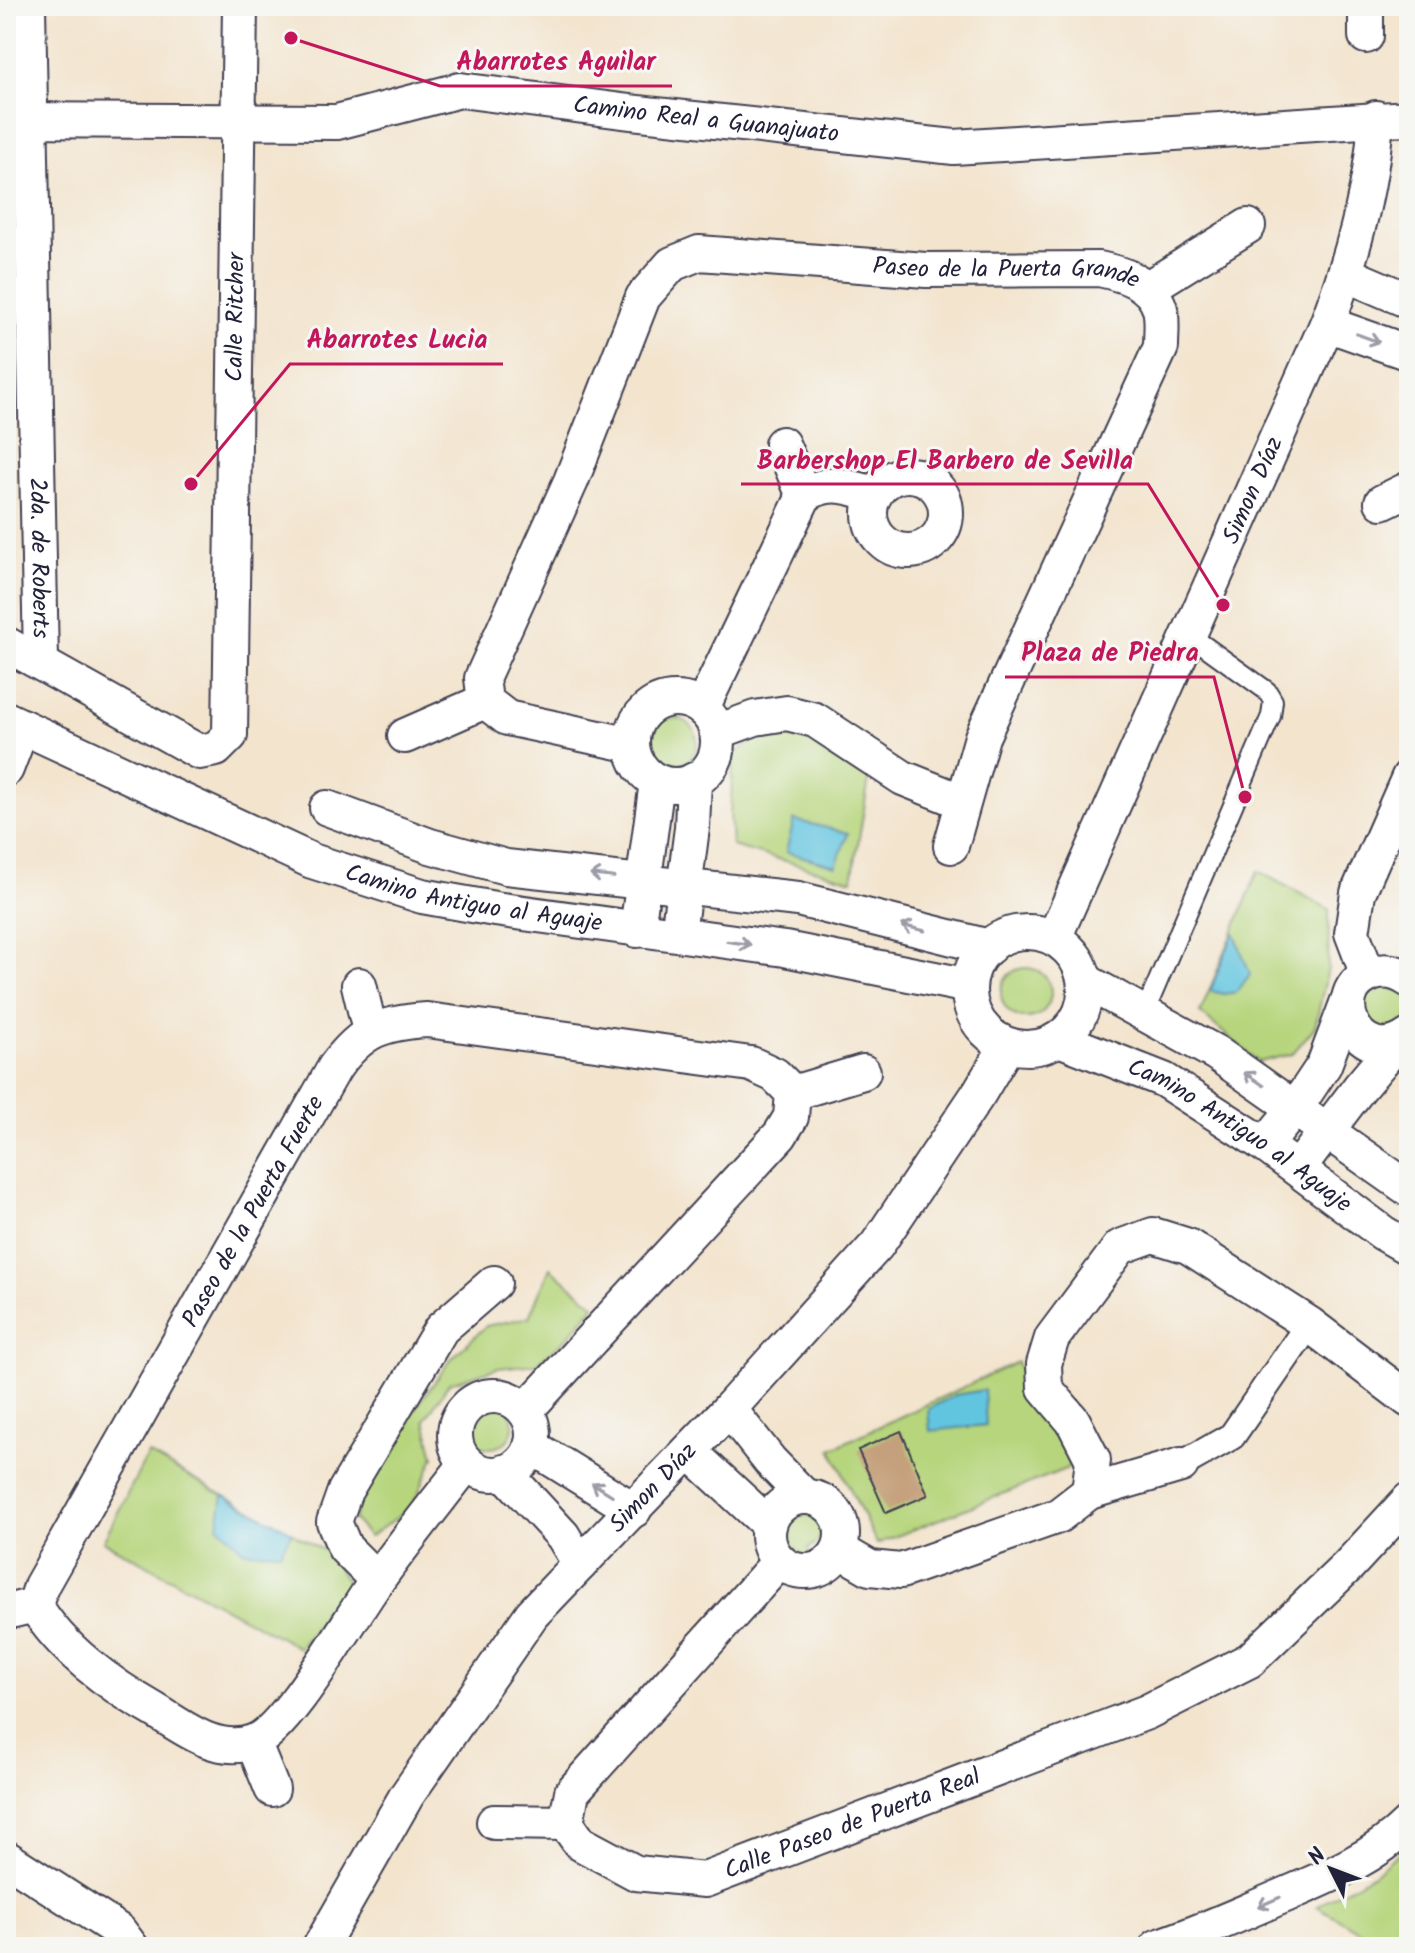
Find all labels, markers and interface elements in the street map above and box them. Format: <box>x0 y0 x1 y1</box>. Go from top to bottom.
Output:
callout: Abarrotes Aguilar <box>440 36 672 86</box>
text: Abarrotes Aguilar <box>456 42 657 84</box>
street label: Camino Real a Guanajuato <box>571 85 841 154</box>
street label: Paseo de la Puerta Grande <box>871 247 1147 300</box>
street label: Calle Ritcher <box>215 250 256 382</box>
callout: Abarrotes Lucia <box>290 314 503 364</box>
text: Abarrotes Lucia <box>306 320 488 362</box>
one-way arrow <box>1355 332 1380 347</box>
street label: Simon Díaz <box>1212 430 1294 550</box>
callout: Barbershop El Barbero de Sevilla <box>741 434 1148 484</box>
text: Barbershop El Barbero de Sevilla <box>757 441 1133 483</box>
street label: 2da. de Roberts <box>18 477 60 639</box>
callout: Plaza de Piedra <box>1005 627 1214 677</box>
text: Plaza de Piedra <box>1021 633 1199 675</box>
street label: Camino Antiguo al Aguaje <box>340 853 605 943</box>
one-way arrow <box>589 869 616 884</box>
one-way arrow <box>900 919 926 934</box>
one-way arrow <box>726 936 751 951</box>
street label: Camino Antiguo al Aguaje <box>1122 1048 1360 1223</box>
one-way arrow <box>1244 1071 1266 1087</box>
street label: Paseo de la Puerta Fuerte <box>172 1088 335 1335</box>
street label: Simon Díaz <box>600 1433 707 1542</box>
one-way arrow <box>591 1481 614 1497</box>
street label: Calle Paseo de Puerta Real <box>718 1757 986 1890</box>
north arrow <box>1291 1829 1371 1909</box>
text: N <box>1300 1840 1336 1874</box>
one-way arrow <box>1257 1895 1282 1910</box>

